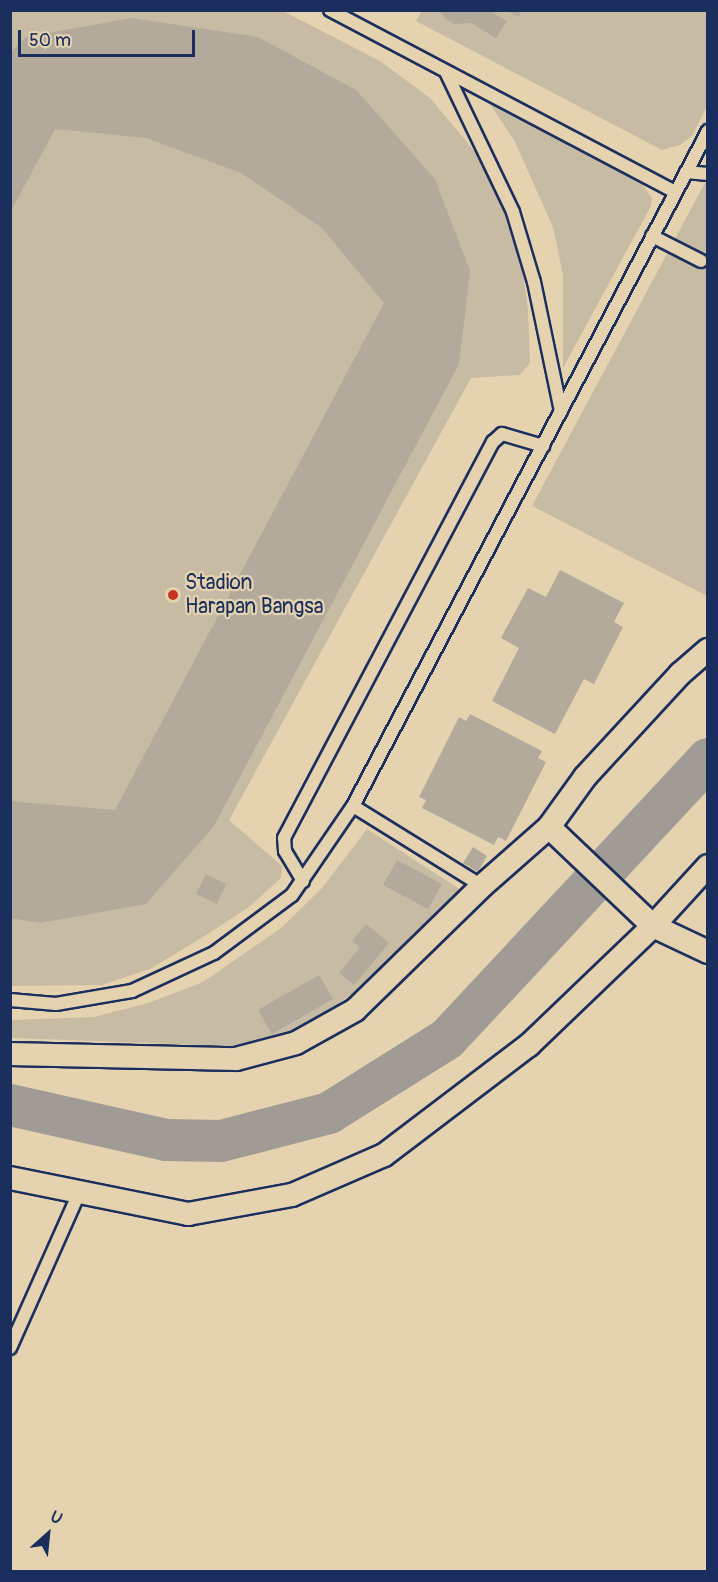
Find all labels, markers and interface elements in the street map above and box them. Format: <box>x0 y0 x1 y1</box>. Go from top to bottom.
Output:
scale bar <box>21 18 198 56</box>
text: 50 m <box>29 29 71 52</box>
place label: Stadion Harapan Bangsa <box>185 570 323 620</box>
marker: Stadion Harapan Bangsa <box>166 588 180 602</box>
north arrow <box>18 1504 78 1564</box>
text: U <box>47 1507 65 1529</box>

